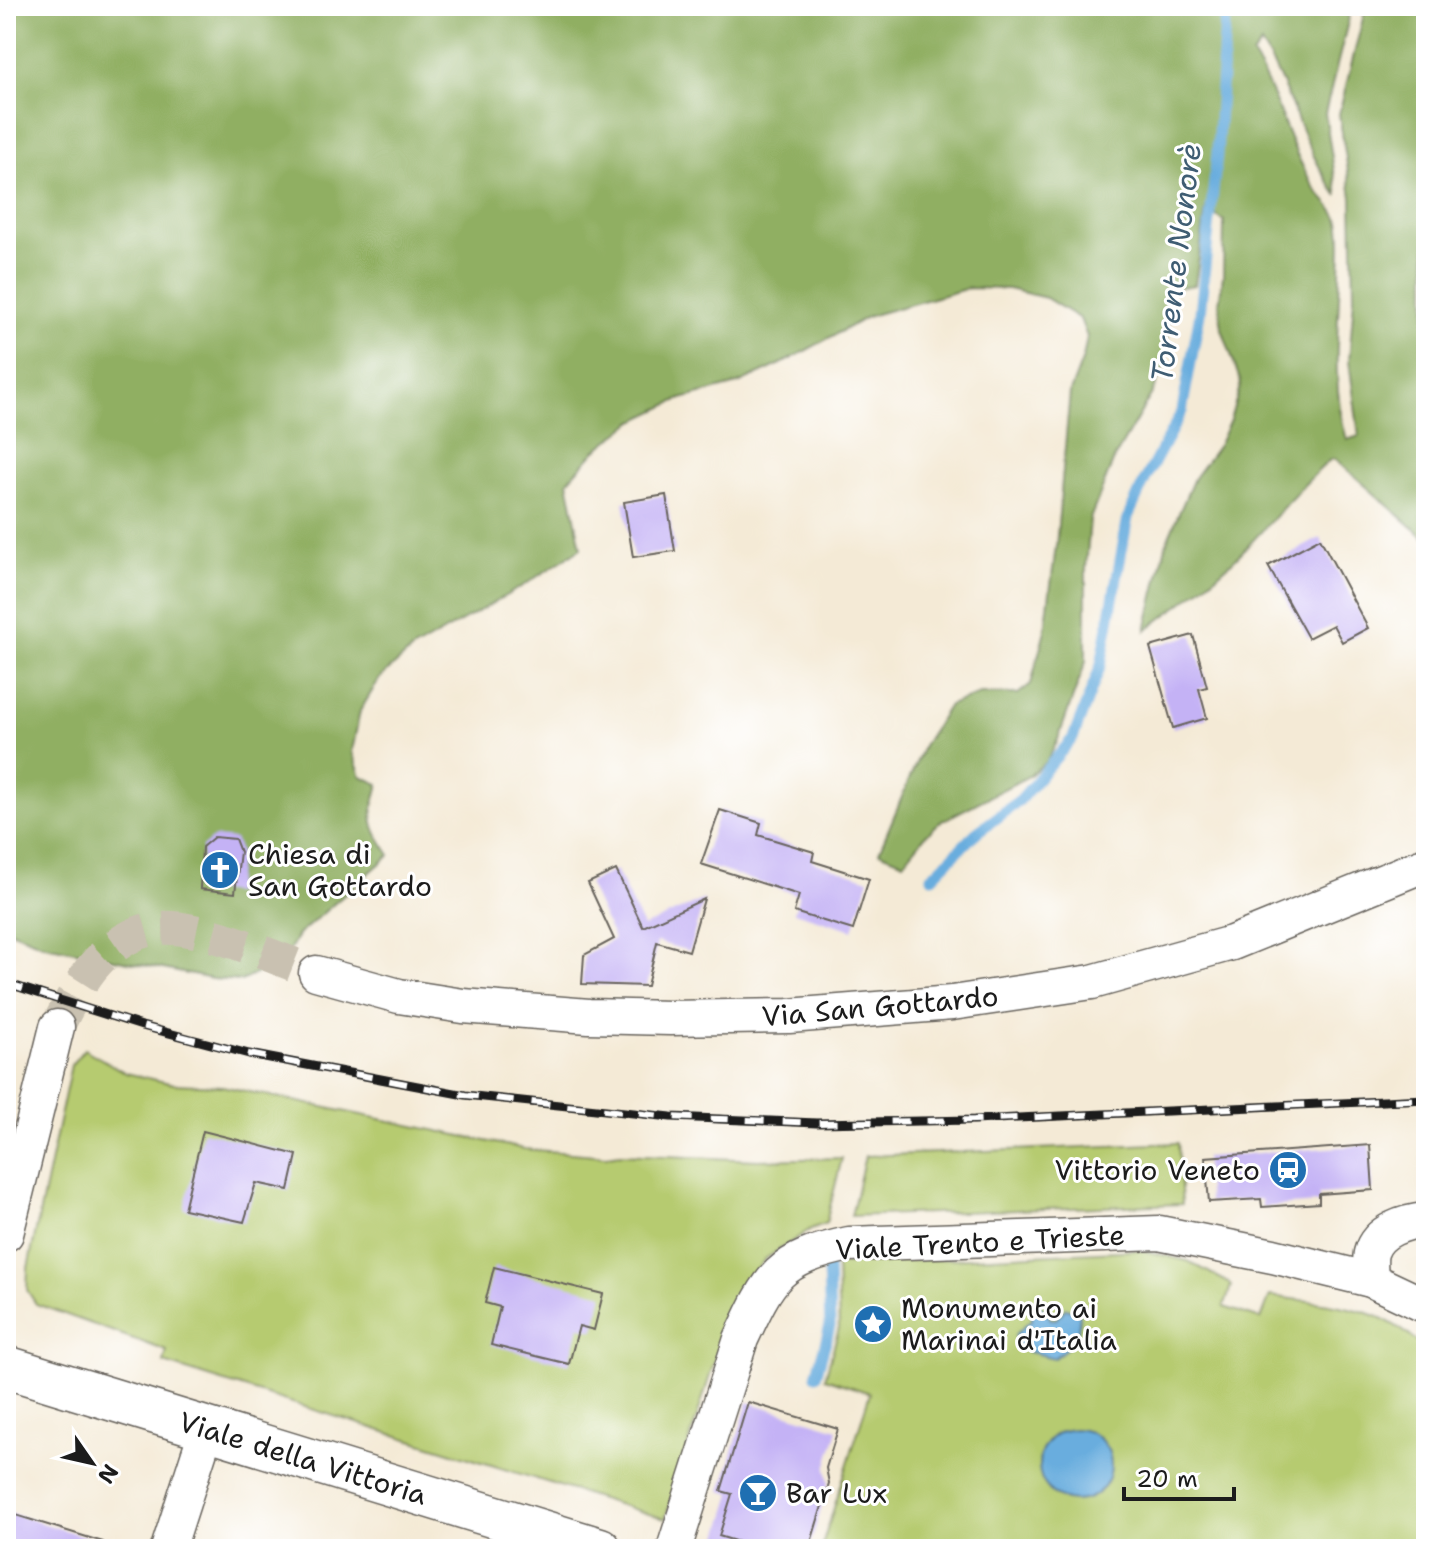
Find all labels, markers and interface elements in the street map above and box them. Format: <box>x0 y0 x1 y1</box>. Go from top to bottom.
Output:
water label: Torrente Nonorè <box>1141 141 1211 385</box>
place label: Chiesa di San Gottardo <box>248 835 432 905</box>
church icon: Chiesa di San Gottardo <box>199 849 241 891</box>
street label: Via San Gottardo <box>760 977 1000 1035</box>
station icon: Vittorio Veneto <box>1267 1149 1309 1191</box>
place label: Vittorio Veneto <box>1054 1151 1260 1189</box>
street label: Viale Trento e Trieste <box>834 1215 1126 1269</box>
place label: Monumento ai Marinai d'Italia <box>901 1289 1117 1359</box>
place icon: Monumento ai Marinai d'Italia <box>852 1303 894 1345</box>
street label: Viale della Vittoria <box>174 1402 432 1514</box>
north arrow <box>52 1423 132 1503</box>
scale bar <box>1124 1451 1234 1501</box>
text: N <box>91 1459 125 1489</box>
text: 20 m <box>1136 1463 1198 1495</box>
bar icon: Bar Lux <box>737 1472 779 1514</box>
place label: Bar Lux <box>786 1474 887 1512</box>

